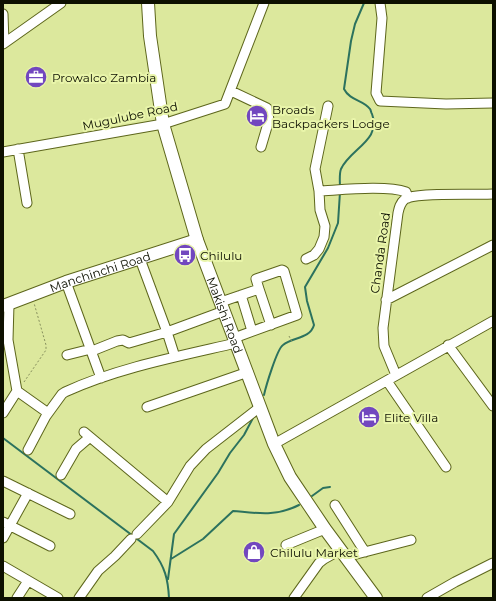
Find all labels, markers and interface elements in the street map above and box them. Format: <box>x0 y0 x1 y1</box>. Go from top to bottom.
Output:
office icon: Prowalco Zambia <box>23 64 49 90</box>
place label: Prowalco Zambia <box>52 70 156 85</box>
street label: Mugulube Road <box>81 99 179 133</box>
place label: Broads Backpackers Lodge <box>272 102 390 131</box>
hotel icon: Broads Backpackers Lodge <box>244 103 270 129</box>
street label: Chanda Road <box>367 212 393 294</box>
bus stop icon: Chilulu <box>172 242 198 268</box>
street label: Manchinchi Road <box>47 248 152 295</box>
place label: Chilulu <box>200 248 242 263</box>
street label: Makishi Road <box>204 275 247 355</box>
hotel icon: Elite Villa <box>356 404 382 430</box>
place label: Elite Villa <box>384 410 438 425</box>
shop icon: Chilulu Market <box>241 539 267 565</box>
place label: Chilulu Market <box>270 545 358 560</box>

